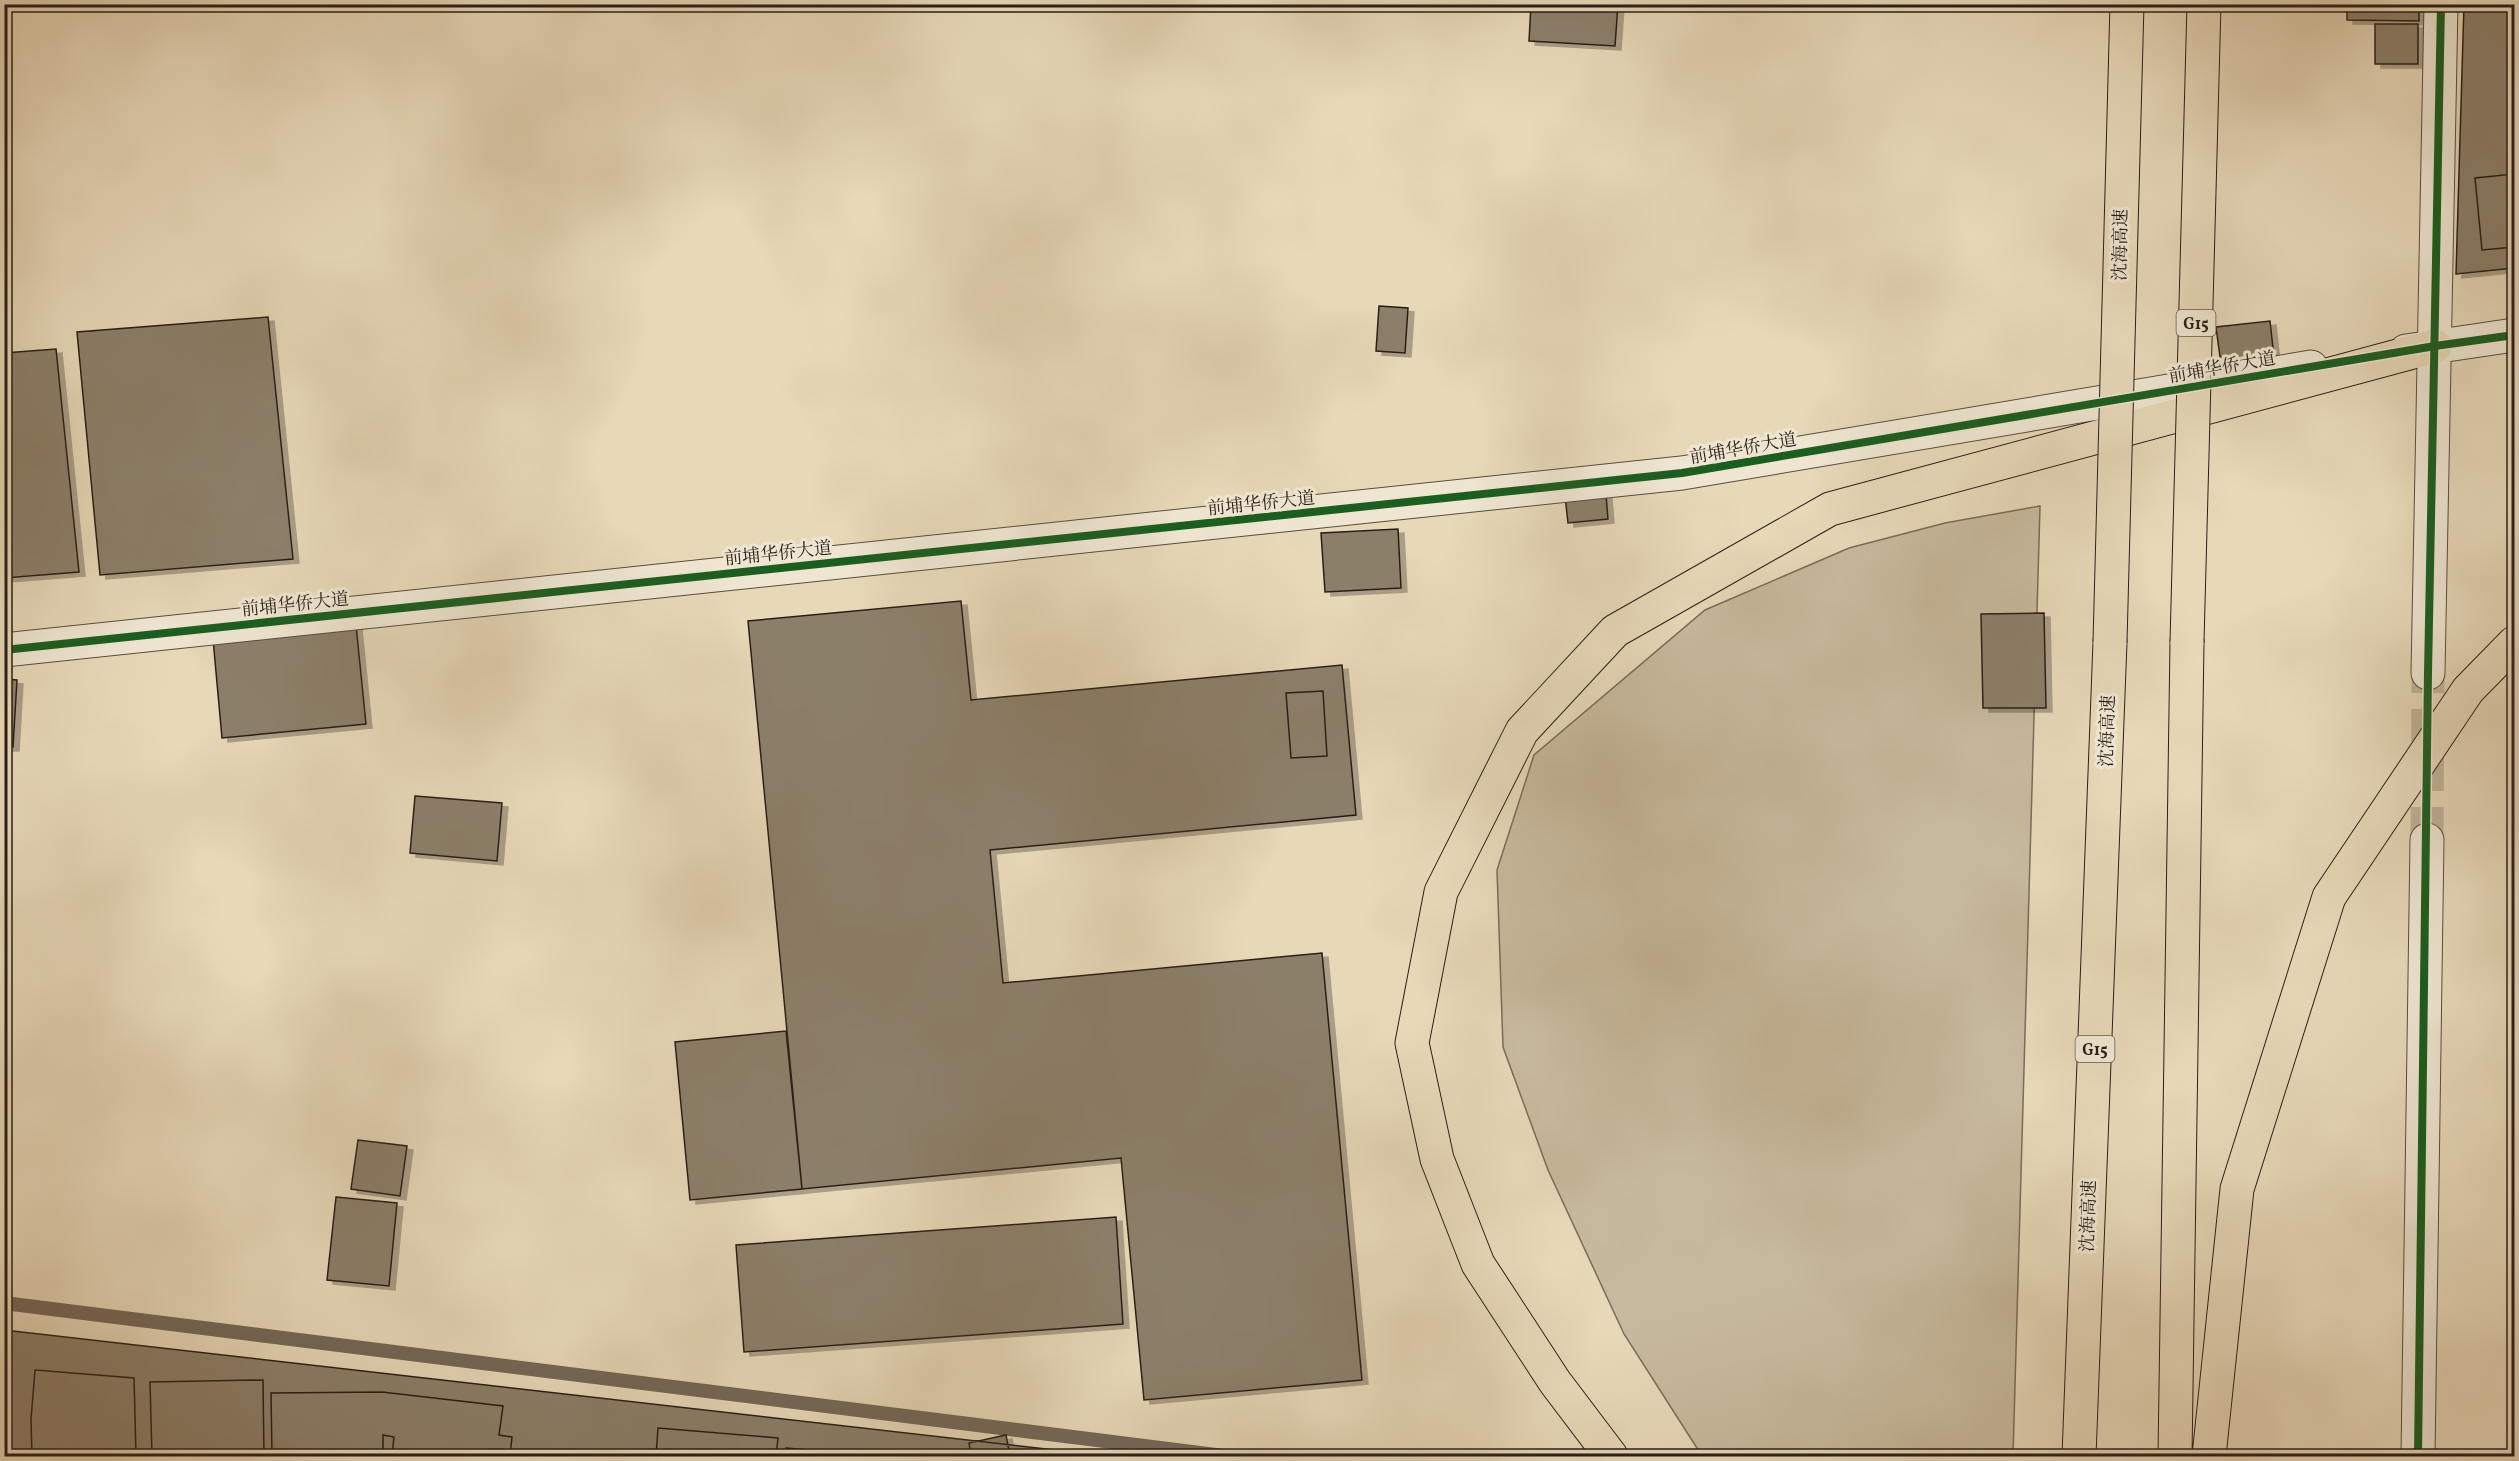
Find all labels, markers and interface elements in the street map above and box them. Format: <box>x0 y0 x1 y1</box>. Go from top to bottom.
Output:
street label: 沈海高速 <box>2108 209 2135 281</box>
road number: G15 <box>2176 310 2216 336</box>
street label: 前埔华侨大道 <box>2167 347 2278 390</box>
street label: 前埔华侨大道 <box>1688 428 1799 471</box>
street label: 前埔华侨大道 <box>1206 486 1316 523</box>
street label: 前埔华侨大道 <box>723 536 833 573</box>
street label: 前埔华侨大道 <box>240 587 350 624</box>
street label: 沈海高速 <box>2095 695 2122 767</box>
road number: G15 <box>2076 1036 2114 1062</box>
street label: 沈海高速 <box>2076 1180 2103 1252</box>

